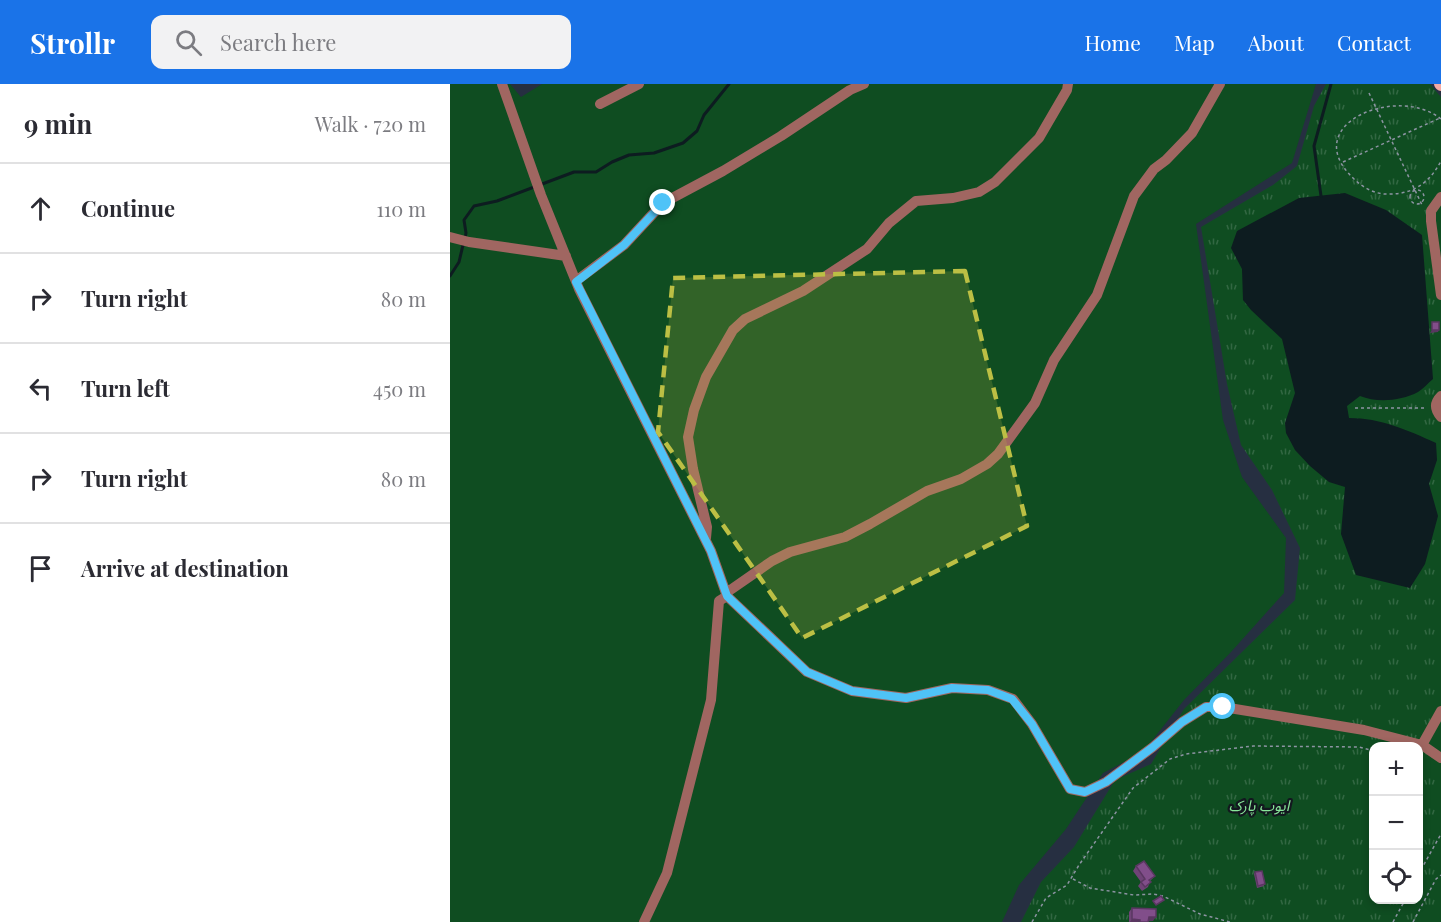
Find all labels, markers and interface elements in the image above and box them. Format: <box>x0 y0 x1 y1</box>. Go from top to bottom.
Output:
search box <box>151 15 571 69</box>
text: Strollr <box>30 24 115 61</box>
icon: search <box>172 26 205 59</box>
text: Search here <box>220 27 336 57</box>
text: Home <box>1085 28 1141 56</box>
text: Map <box>1174 28 1215 56</box>
text: About <box>1248 28 1304 56</box>
text: Contact <box>1337 28 1411 56</box>
text: 9 min <box>24 106 92 141</box>
text: Walk · 720 m <box>315 110 426 137</box>
route end <box>649 189 675 215</box>
icon: ahead <box>24 192 57 225</box>
text: Continue <box>81 193 175 223</box>
text: 110 m <box>376 195 426 222</box>
icon: right <box>24 282 57 315</box>
text: Turn right <box>81 283 187 313</box>
text: 80 m <box>381 285 426 312</box>
icon: left <box>24 372 57 405</box>
text: Turn left <box>81 373 170 403</box>
text: 450 m <box>373 375 426 402</box>
icon: right <box>24 462 57 495</box>
text: Turn right <box>81 463 187 493</box>
text: 80 m <box>381 465 426 492</box>
icon: arrive <box>24 552 57 585</box>
text: Arrive at destination <box>81 553 289 583</box>
route start <box>1209 693 1235 719</box>
map controls <box>1369 742 1423 904</box>
button: + <box>1369 742 1423 796</box>
park label: ایوب پارک <box>1229 795 1291 816</box>
button: − <box>1369 796 1423 850</box>
button: locate <box>1369 850 1423 904</box>

